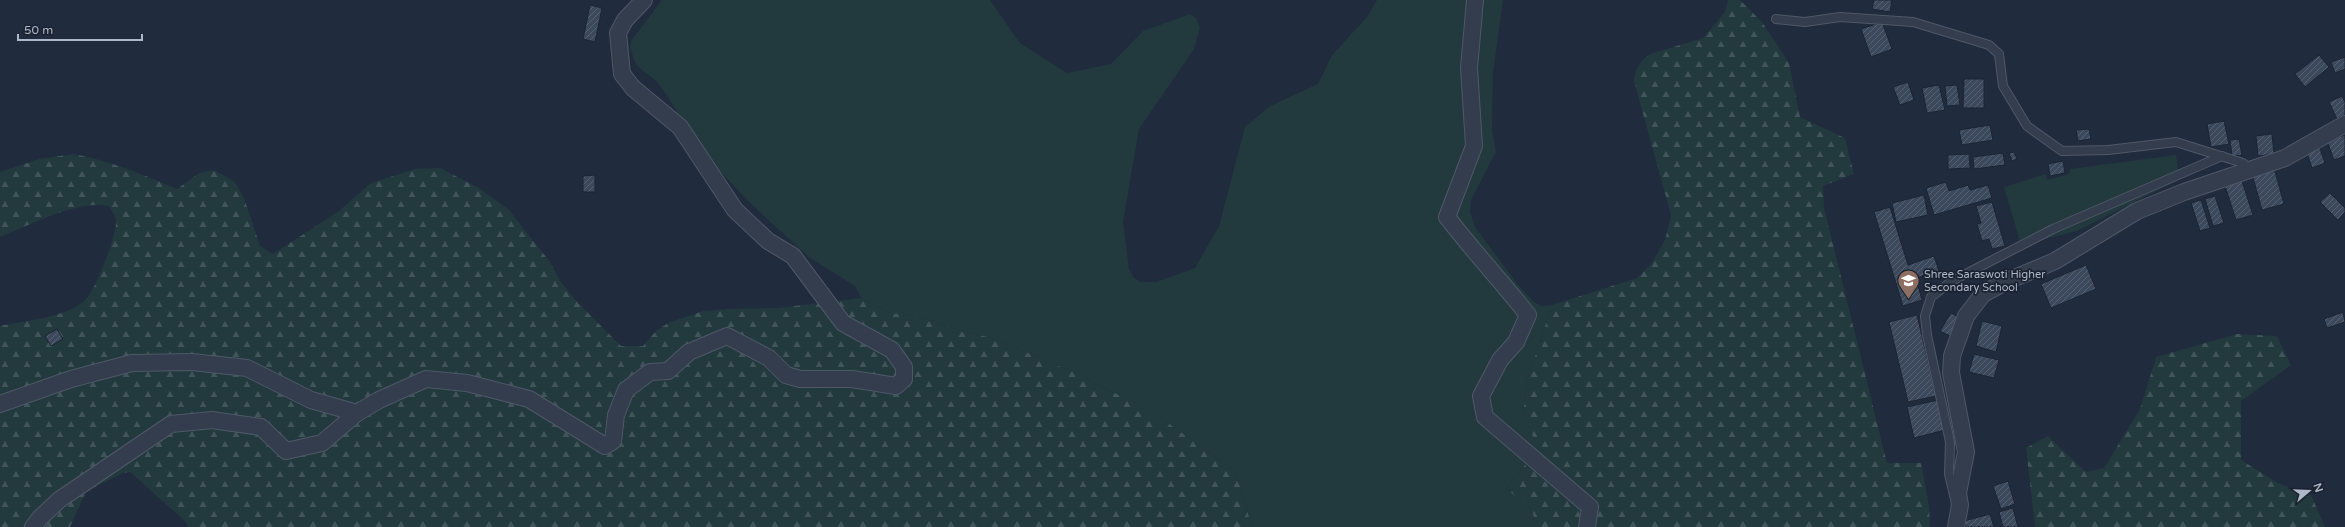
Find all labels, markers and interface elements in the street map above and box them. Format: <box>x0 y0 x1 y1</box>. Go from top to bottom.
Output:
scale bar <box>18 16 142 42</box>
text: 50 m <box>24 23 53 37</box>
school or university icon: Shree Saraswoti Higher Secondary School <box>1895 267 1921 300</box>
place label: Shree Saraswoti Higher Secondary School <box>1924 268 2046 294</box>
north arrow <box>2289 471 2329 511</box>
text: N <box>2310 482 2326 494</box>

